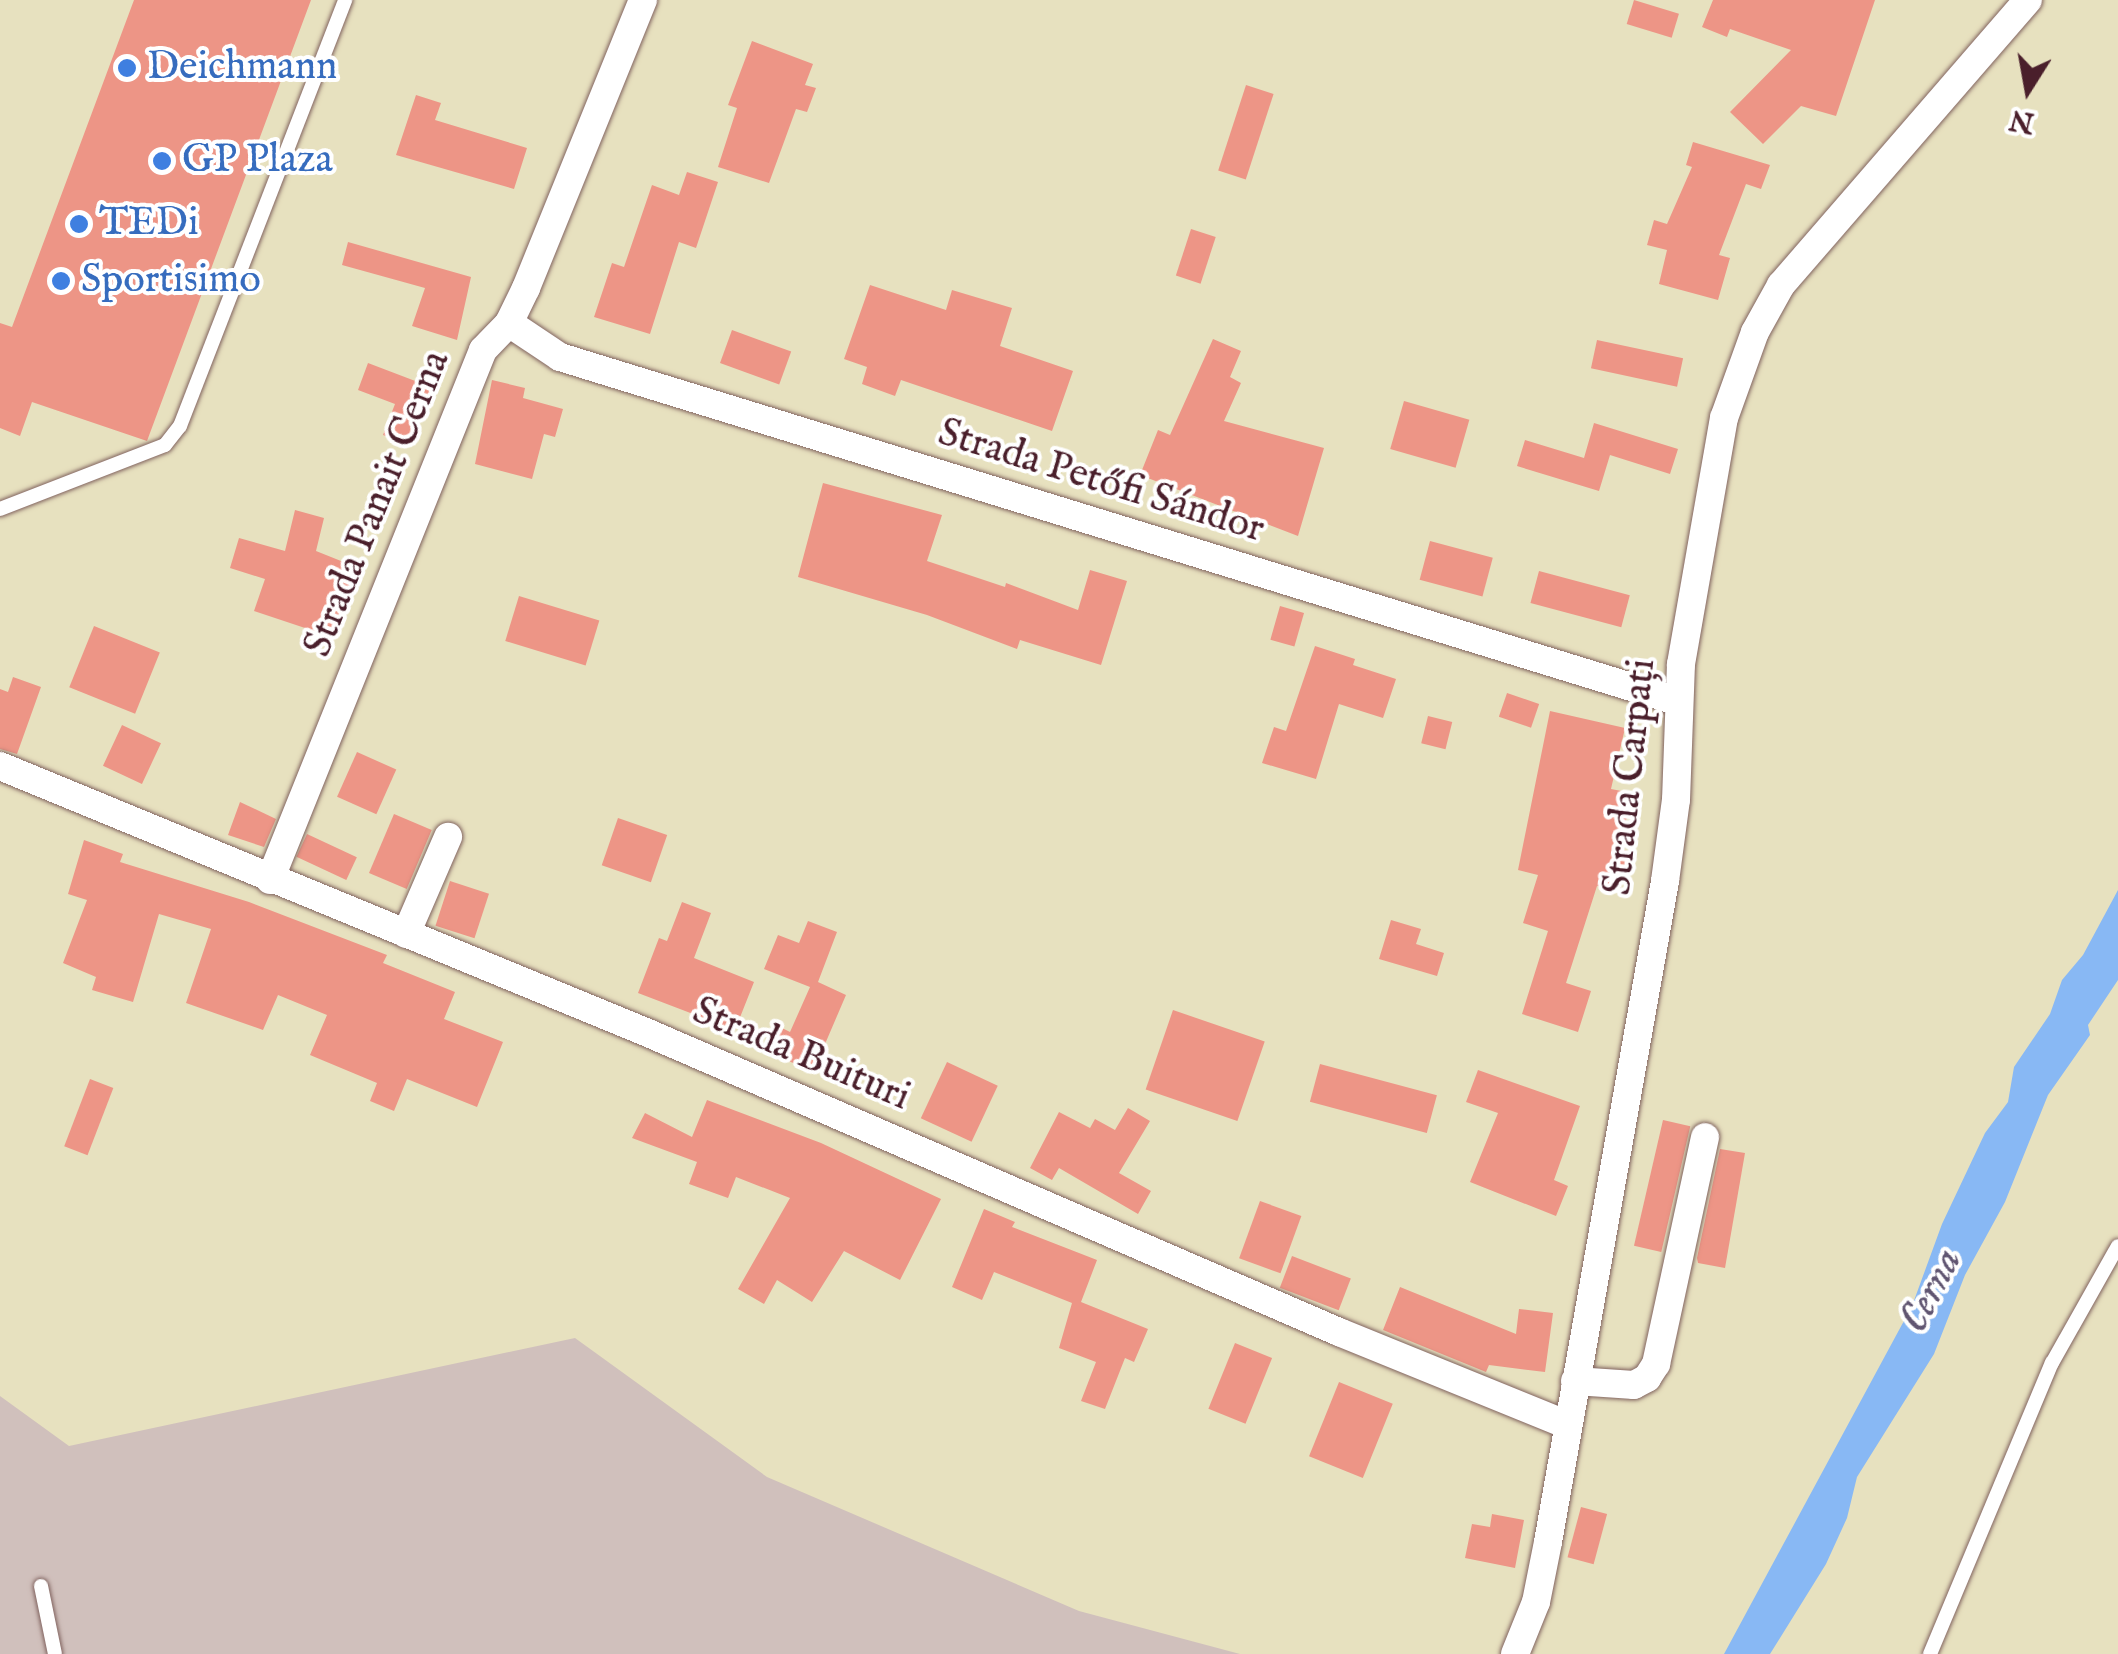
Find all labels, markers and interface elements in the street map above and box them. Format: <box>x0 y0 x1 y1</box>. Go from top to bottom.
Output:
north arrow <box>1978 40 2078 140</box>
place label: Deichmann <box>147 44 337 92</box>
marker: Deichmann <box>116 57 138 79</box>
text: N <box>2007 100 2037 139</box>
place label: GP Plaza <box>182 137 333 185</box>
marker: GP Plaza <box>151 150 173 172</box>
place label: TEDi <box>99 200 199 248</box>
marker: TEDi <box>68 213 90 235</box>
place label: Sportisimo <box>81 257 261 305</box>
marker: Sportisimo <box>50 270 72 292</box>
street label: Strada Panait Cerna <box>295 344 461 664</box>
street label: Strada Petőfi Sándor <box>932 410 1270 554</box>
street label: Strada Carpați <box>1595 656 1667 898</box>
street label: Strada Buituri <box>685 988 917 1122</box>
water label: Cerna <box>1890 1241 1974 1341</box>

